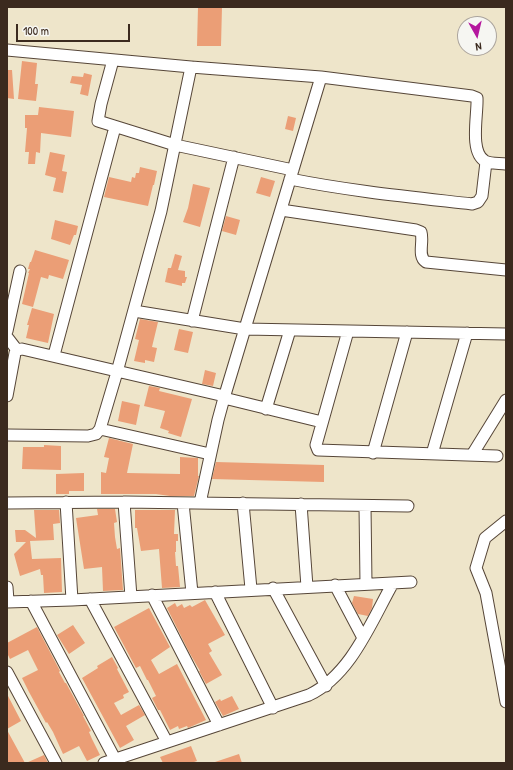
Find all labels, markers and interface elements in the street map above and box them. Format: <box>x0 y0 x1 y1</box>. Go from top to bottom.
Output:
scale bar <box>18 16 132 42</box>
north arrow <box>457 16 497 56</box>
text: 100 m <box>23 22 49 39</box>
text: N <box>475 40 482 54</box>

